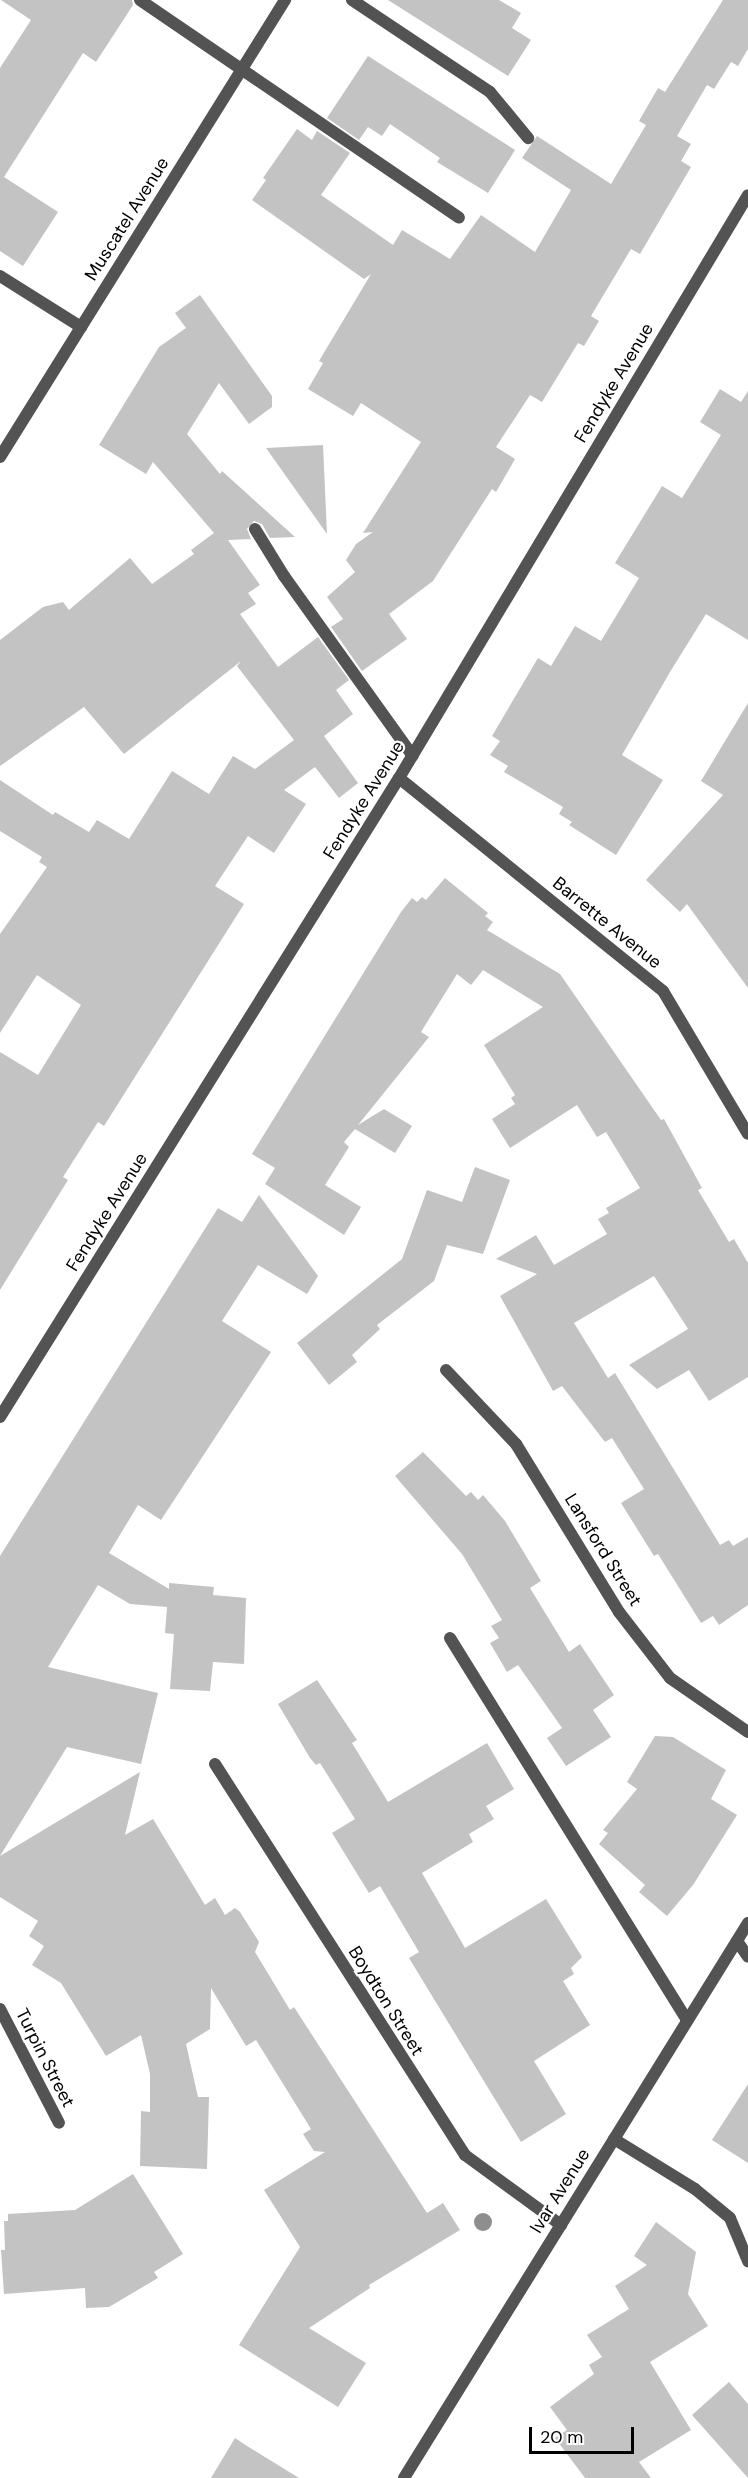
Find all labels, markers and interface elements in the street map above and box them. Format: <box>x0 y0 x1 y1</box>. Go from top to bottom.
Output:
street label: Muscatel Avenue <box>80 153 174 285</box>
street label: Fendyke Avenue <box>570 319 658 447</box>
street label: Fendyke Avenue <box>319 737 409 863</box>
street label: Barrette Avenue <box>548 873 666 973</box>
street label: Fendyke Avenue <box>62 1149 152 1275</box>
street label: Lansford Street <box>560 1490 646 1610</box>
street label: Boydton Street <box>344 1942 428 2060</box>
street label: Turpin Street <box>11 2005 79 2111</box>
street label: Ivar Avenue <box>525 2145 595 2237</box>
scale bar <box>532 2415 637 2453</box>
text: 20 m <box>540 2425 583 2449</box>

